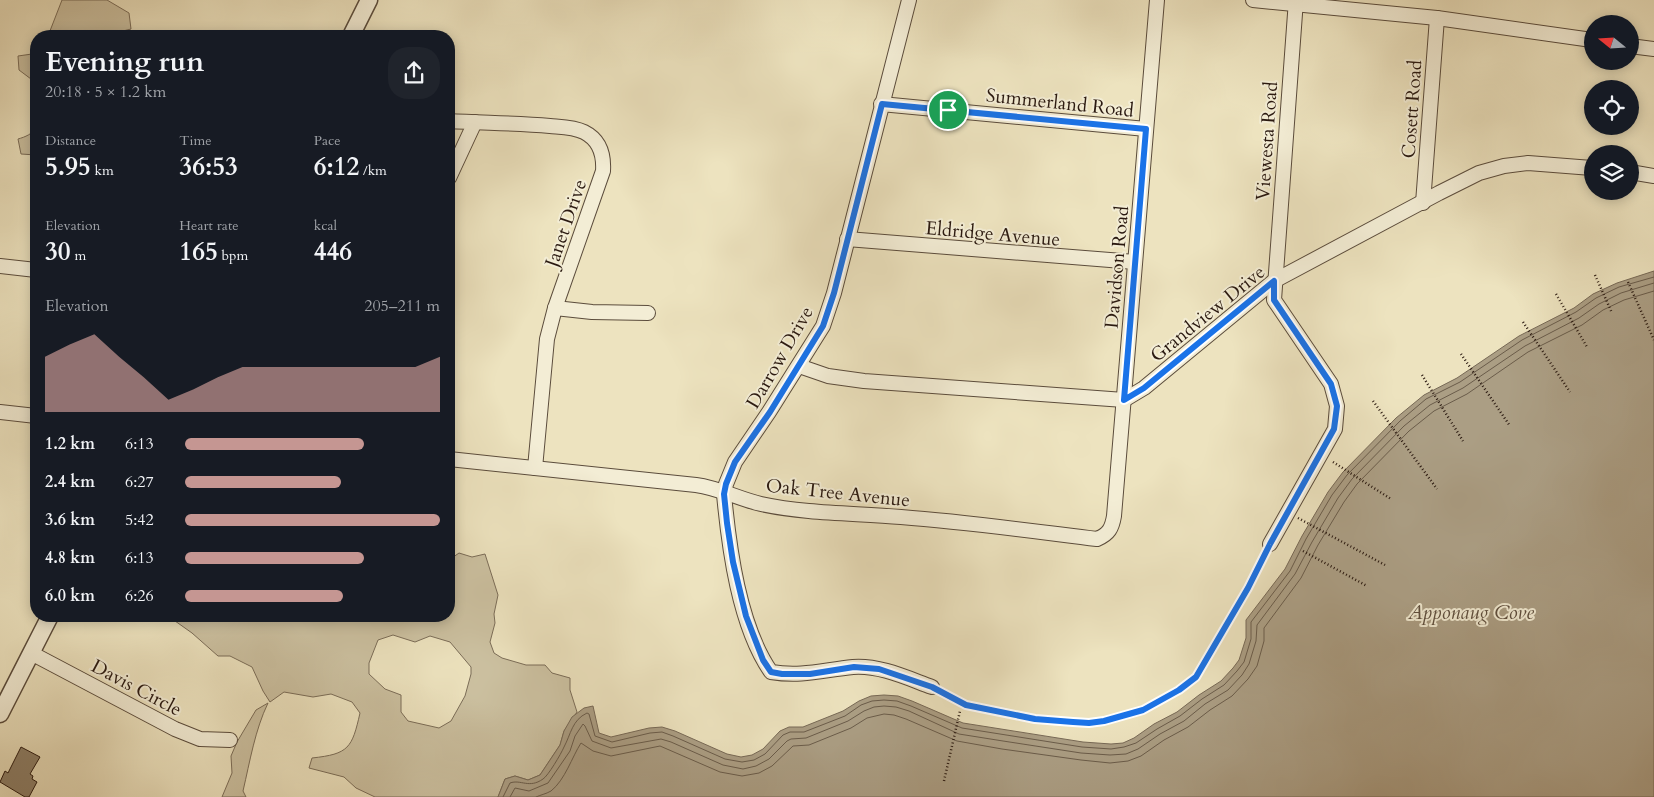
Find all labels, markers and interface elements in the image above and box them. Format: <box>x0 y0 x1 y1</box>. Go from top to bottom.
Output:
north arrow <box>1584 15 1639 70</box>
map controls <box>1584 15 1639 200</box>
text: Evening run <box>45 43 204 81</box>
button: share <box>388 47 440 99</box>
street label: Cosett Road <box>1396 59 1428 159</box>
button: locate <box>1584 80 1639 135</box>
text: 20:18 · 5 × 1.2 km <box>45 81 166 103</box>
street label: Viewesta Road <box>1250 81 1284 201</box>
street label: Summerland Road <box>985 82 1135 124</box>
pin <box>927 89 969 131</box>
icon: arrive <box>934 96 962 124</box>
text: Distance <box>45 131 96 150</box>
text: Time <box>179 131 212 150</box>
text: Pace <box>314 131 341 150</box>
button: layers <box>1584 145 1639 200</box>
text: 5.95 <box>45 150 91 184</box>
text: 36:53 <box>179 150 238 184</box>
text: 6:12 <box>314 150 359 184</box>
text: km <box>91 161 114 180</box>
text: /km <box>359 161 387 180</box>
street label: Janet Drive <box>538 176 593 273</box>
street label: Davidson Road <box>1099 205 1135 329</box>
street label: Eldridge Avenue <box>925 215 1061 253</box>
text: Elevation <box>45 216 101 235</box>
text: Heart rate <box>179 216 239 235</box>
text: kcal <box>314 216 337 235</box>
text: 30 <box>45 235 71 269</box>
text: 165 <box>179 235 218 269</box>
text: 446 <box>314 235 352 269</box>
text: m <box>71 246 86 265</box>
text: bpm <box>218 246 248 265</box>
street label: Grandview Drive <box>1145 259 1271 368</box>
text: Elevation <box>45 295 109 317</box>
text: 205–211 m <box>364 295 440 317</box>
street label: Darrow Drive <box>740 302 820 413</box>
text: 1.2 km <box>45 433 95 455</box>
text: 6:13 <box>125 433 154 455</box>
text: 2.4 km <box>45 471 95 493</box>
text: 6:27 <box>125 471 154 493</box>
street label: Oak Tree Avenue <box>765 473 911 513</box>
text: 3.6 km <box>45 509 95 531</box>
text: 5:42 <box>125 509 154 531</box>
text: 4.8 km <box>45 547 95 569</box>
text: 6:13 <box>125 547 154 569</box>
text: 6.0 km <box>45 585 95 607</box>
text: 6:26 <box>125 585 154 607</box>
water label: Apponaug Cove <box>1407 599 1534 626</box>
street label: Davis Circle <box>87 653 186 723</box>

